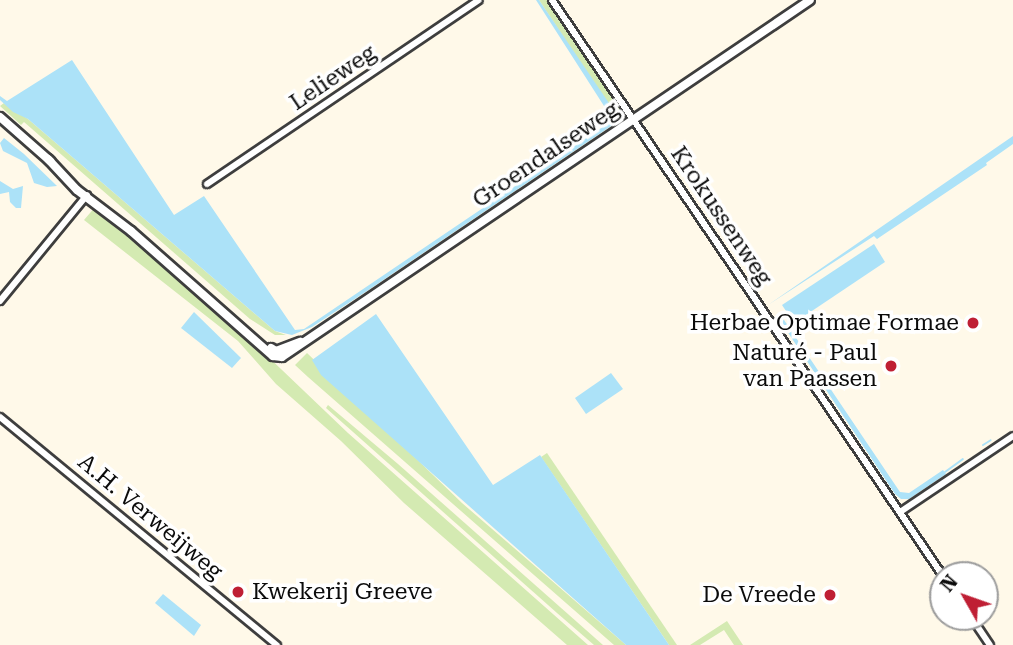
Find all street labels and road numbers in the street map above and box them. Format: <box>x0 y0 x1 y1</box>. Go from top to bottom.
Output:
street label: Lelieweg <box>285 39 381 117</box>
street label: Groendalseweg <box>468 96 624 214</box>
street label: Krokussenweg <box>664 141 778 291</box>
street label: A.H. Verweijweg <box>72 448 228 586</box>

